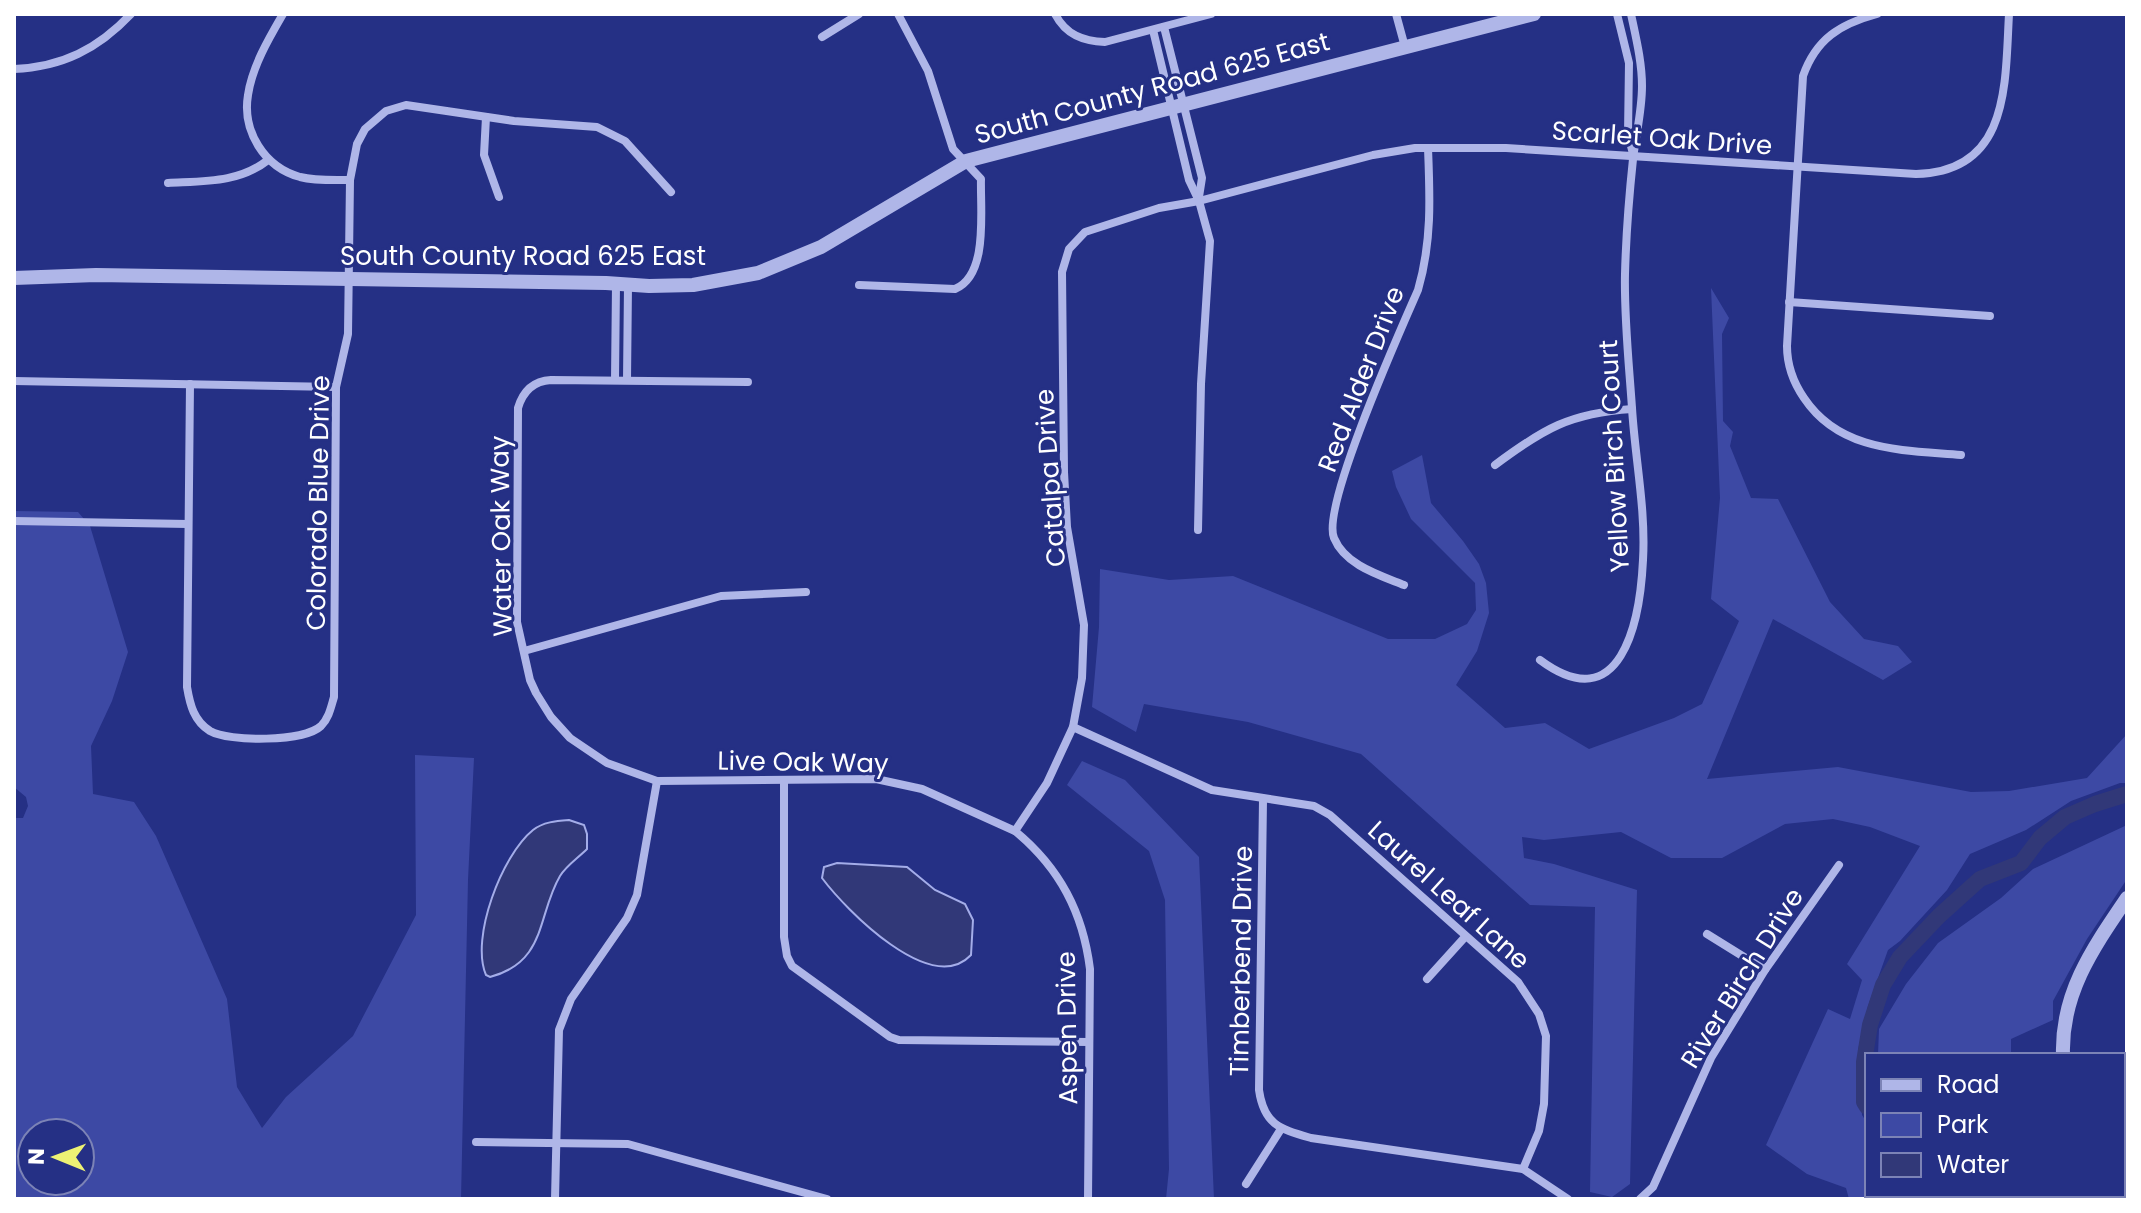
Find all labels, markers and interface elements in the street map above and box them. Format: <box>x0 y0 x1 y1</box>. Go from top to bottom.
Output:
street label: South County Road 625 East <box>971 23 1333 153</box>
street label: Scarlet Oak Drive <box>1551 112 1773 164</box>
street label: South County Road 625 East <box>340 238 706 274</box>
street label: Red Alder Drive <box>1309 281 1413 477</box>
street label: Yellow Birch Court <box>1590 339 1638 573</box>
street label: Colorado Blue Drive <box>298 375 338 631</box>
street label: Catalpa Drive <box>1026 388 1074 568</box>
street label: Water Oak Way <box>481 435 521 637</box>
street label: Live Oak Way <box>717 743 889 781</box>
street label: Laurel Leaf Lane <box>1360 812 1538 978</box>
street label: Timberbend Drive <box>1221 845 1261 1077</box>
street label: River Birch Drive <box>1672 881 1812 1075</box>
street label: Aspen Drive <box>1048 951 1086 1105</box>
legend <box>1865 1053 2125 1197</box>
text: Road <box>1937 1068 1999 1101</box>
text: Park <box>1937 1108 1989 1141</box>
north arrow <box>16 1117 96 1197</box>
text: N <box>21 1148 52 1165</box>
text: Water <box>1937 1148 2009 1181</box>

